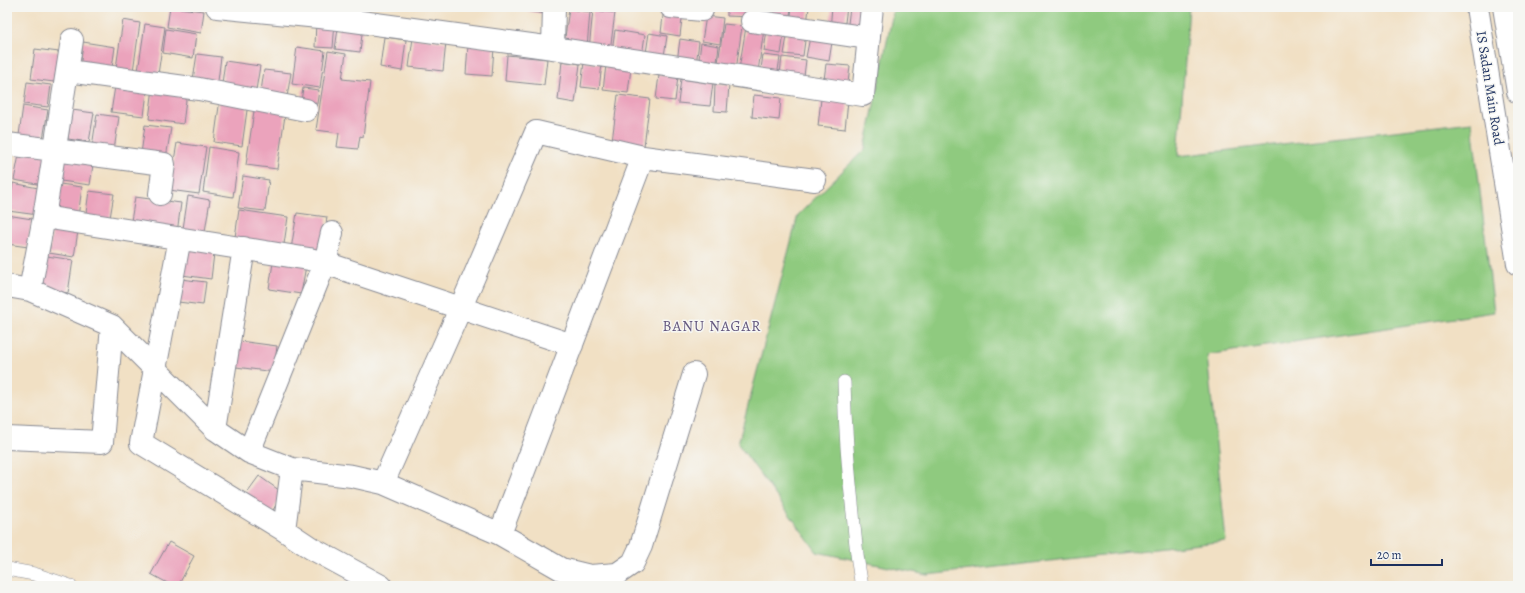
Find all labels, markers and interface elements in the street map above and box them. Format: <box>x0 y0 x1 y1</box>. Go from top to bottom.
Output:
street label: IS Sadan Main Road <box>1472 30 1508 147</box>
district label: BANU NAGAR <box>663 316 761 336</box>
scale bar <box>1371 541 1442 567</box>
text: 20 m <box>1377 547 1401 563</box>

